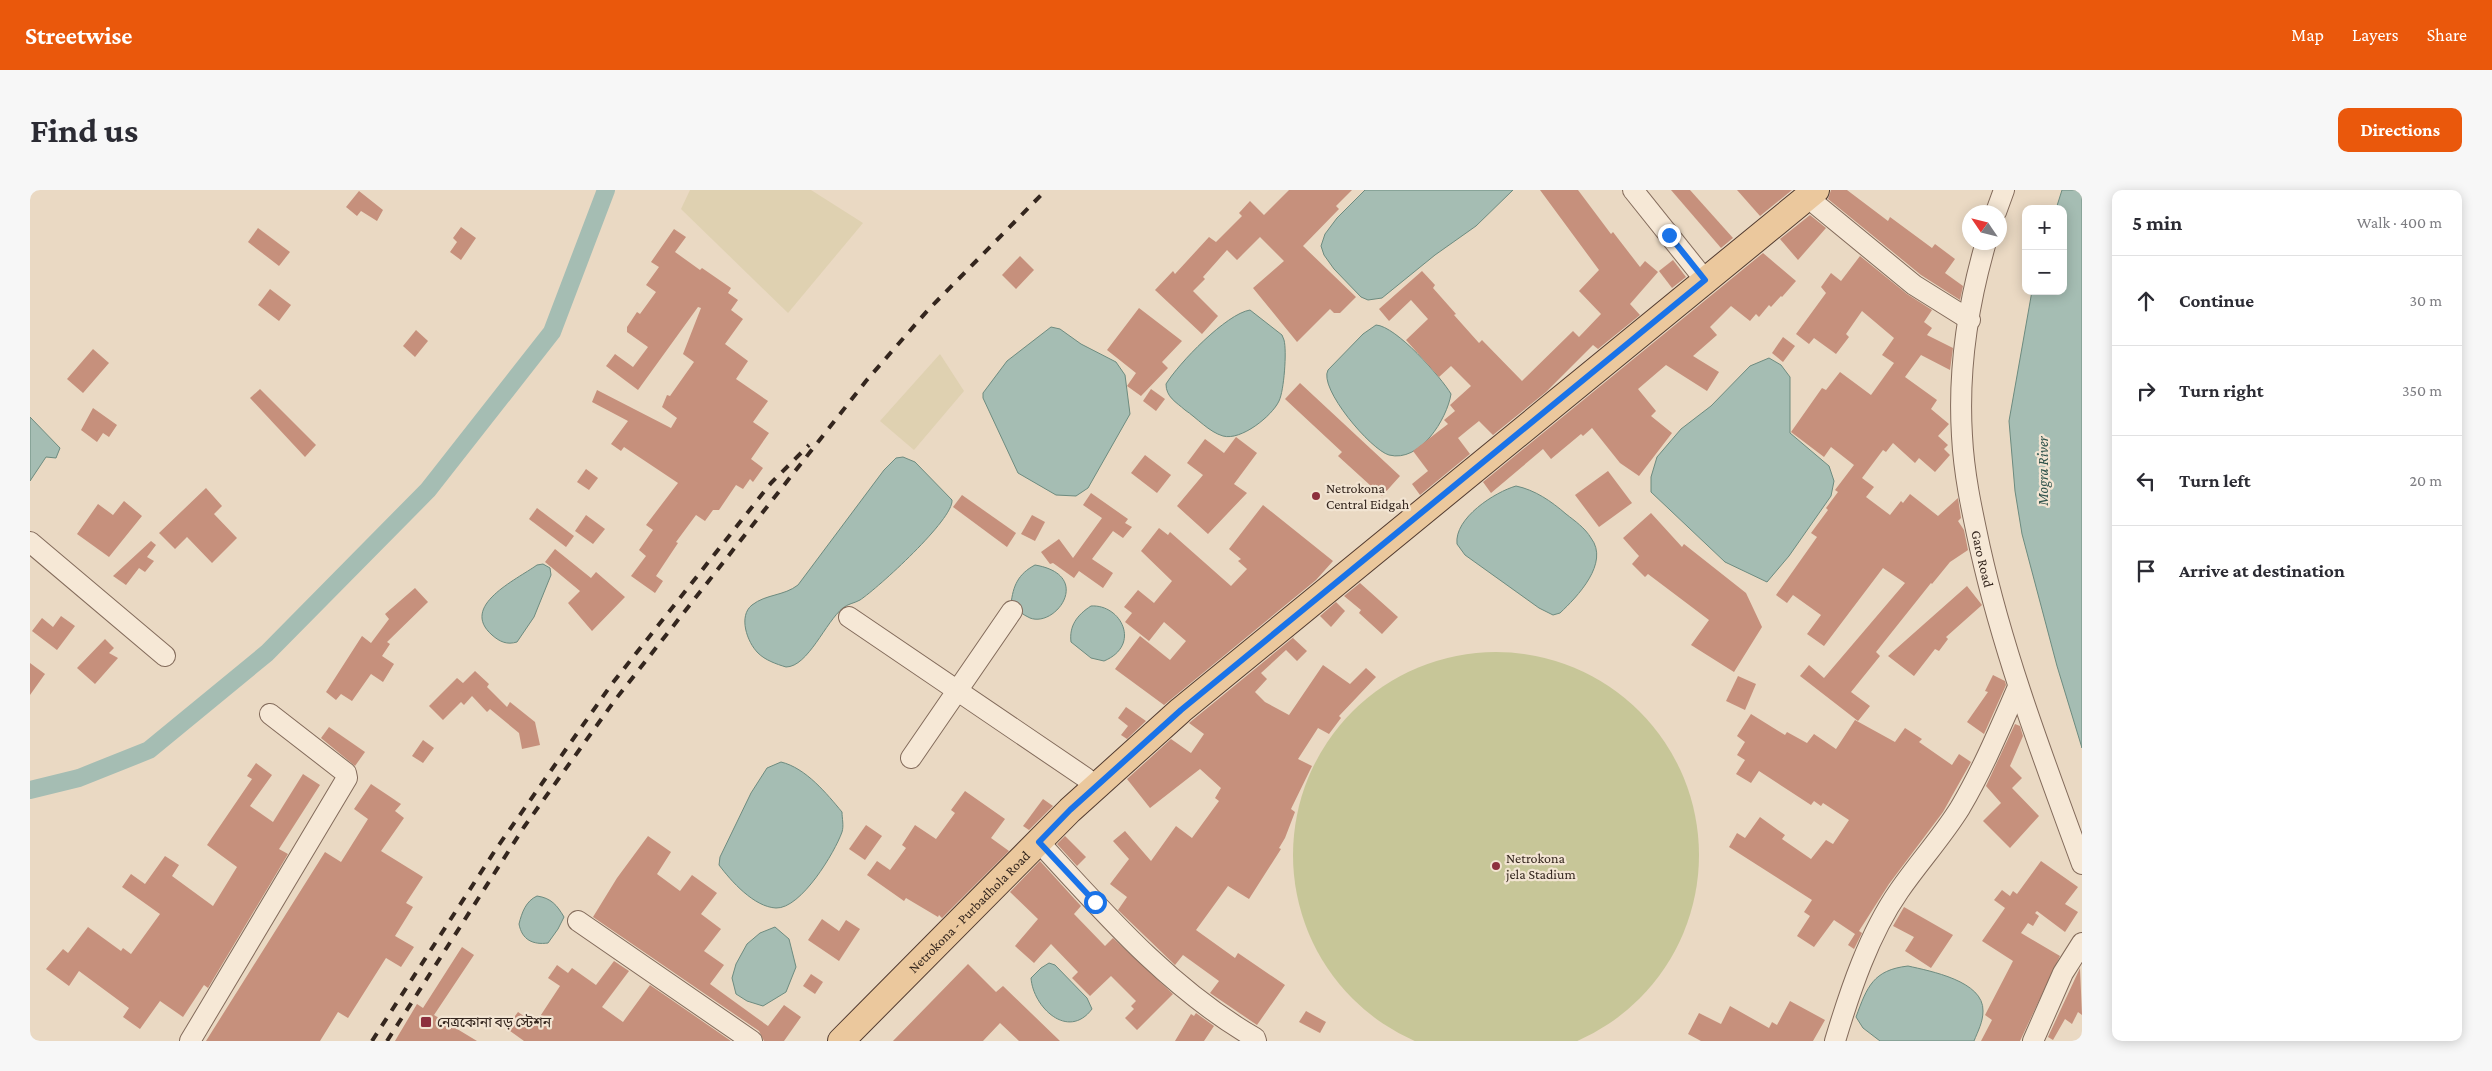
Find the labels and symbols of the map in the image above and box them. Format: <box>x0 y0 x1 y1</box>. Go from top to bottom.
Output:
north arrow <box>1962 205 2007 250</box>
route end <box>1658 224 1681 247</box>
water label: Mogra River <box>2035 435 2052 507</box>
place label: Netrokona Central Eidgah <box>1326 480 1410 512</box>
marker: Netrokona Central Eidgah <box>1310 490 1322 502</box>
street label: Garo Road <box>1968 529 1997 590</box>
street label: Netrokona - Purbadhola Road <box>905 847 1034 976</box>
place label: Netrokona jela Stadium <box>1505 850 1576 883</box>
marker: Netrokona jela Stadium <box>1490 860 1502 872</box>
route start <box>1084 891 1107 914</box>
place label: নেত্রকোনা বড় স্টেশন <box>437 1014 552 1030</box>
marker: নেত্রকোনা বড় স্টেশন <box>419 1015 433 1029</box>

